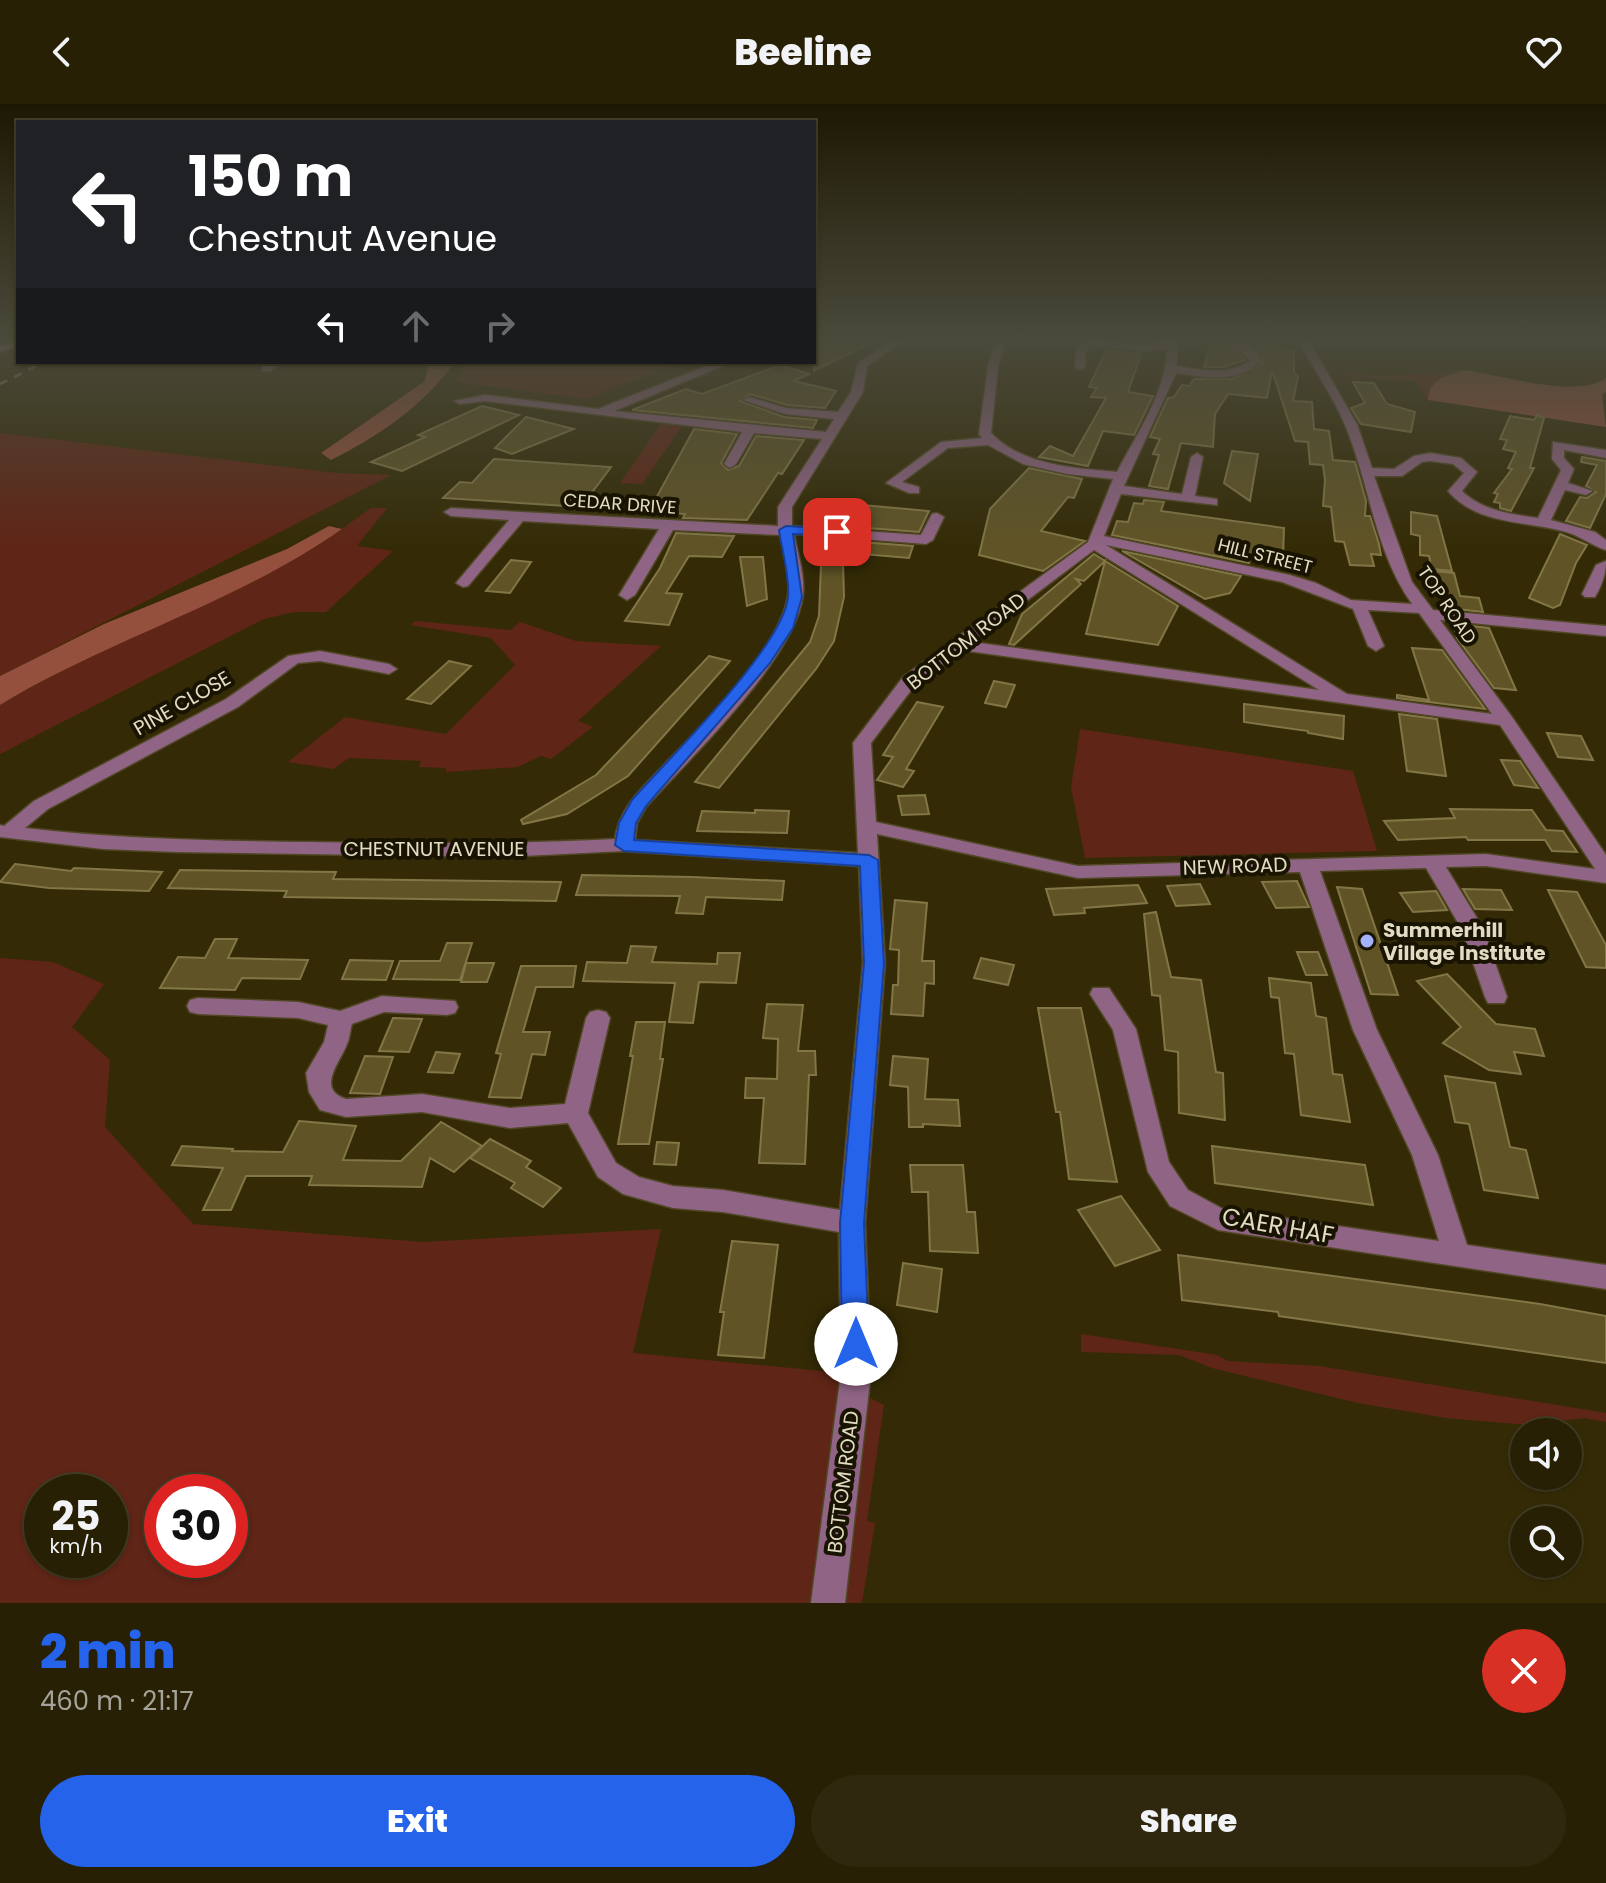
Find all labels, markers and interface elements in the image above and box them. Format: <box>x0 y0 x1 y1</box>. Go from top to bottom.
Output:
text: Beeline <box>734 27 872 78</box>
icon: back <box>40 30 84 74</box>
icon: heart <box>1522 30 1566 74</box>
text: 150 m <box>188 137 353 216</box>
icon: left <box>56 152 160 256</box>
text: Chestnut Avenue <box>188 213 497 264</box>
icon: left <box>310 304 354 348</box>
icon: ahead <box>394 304 438 348</box>
icon: right <box>478 304 522 348</box>
street label: CEDAR DRIVE <box>563 487 677 520</box>
pin <box>803 498 871 566</box>
icon: arrive <box>815 510 859 554</box>
street label: HILL STREET <box>1215 532 1315 579</box>
street label: TOP ROAD <box>1412 561 1483 649</box>
street label: BOTTOM ROAD <box>901 586 1031 696</box>
street label: PINE CLOSE <box>128 664 236 742</box>
street label: CHESTNUT AVENUE <box>344 835 524 863</box>
street label: NEW ROAD <box>1182 850 1288 882</box>
place label: Summerhill Village Institute <box>1383 916 1546 967</box>
marker: Summerhill Village Institute <box>1358 932 1376 950</box>
street label: CAER HAF <box>1220 1199 1337 1252</box>
position arrow <box>814 1302 898 1386</box>
street label: BOTTOM ROAD <box>820 1409 866 1555</box>
map controls <box>1510 1418 1582 1578</box>
button: sound <box>1510 1418 1582 1490</box>
speed limit sign: 30 <box>144 1474 248 1578</box>
text: 25 <box>52 1488 100 1544</box>
button: search <box>1510 1506 1582 1578</box>
text: km/h <box>49 1532 103 1560</box>
text: 2 min <box>40 1618 175 1685</box>
button: close <box>1482 1629 1566 1713</box>
text: 460 m · 21:17 <box>40 1683 194 1719</box>
button: Exit <box>40 1775 795 1867</box>
button: Share <box>811 1775 1566 1867</box>

